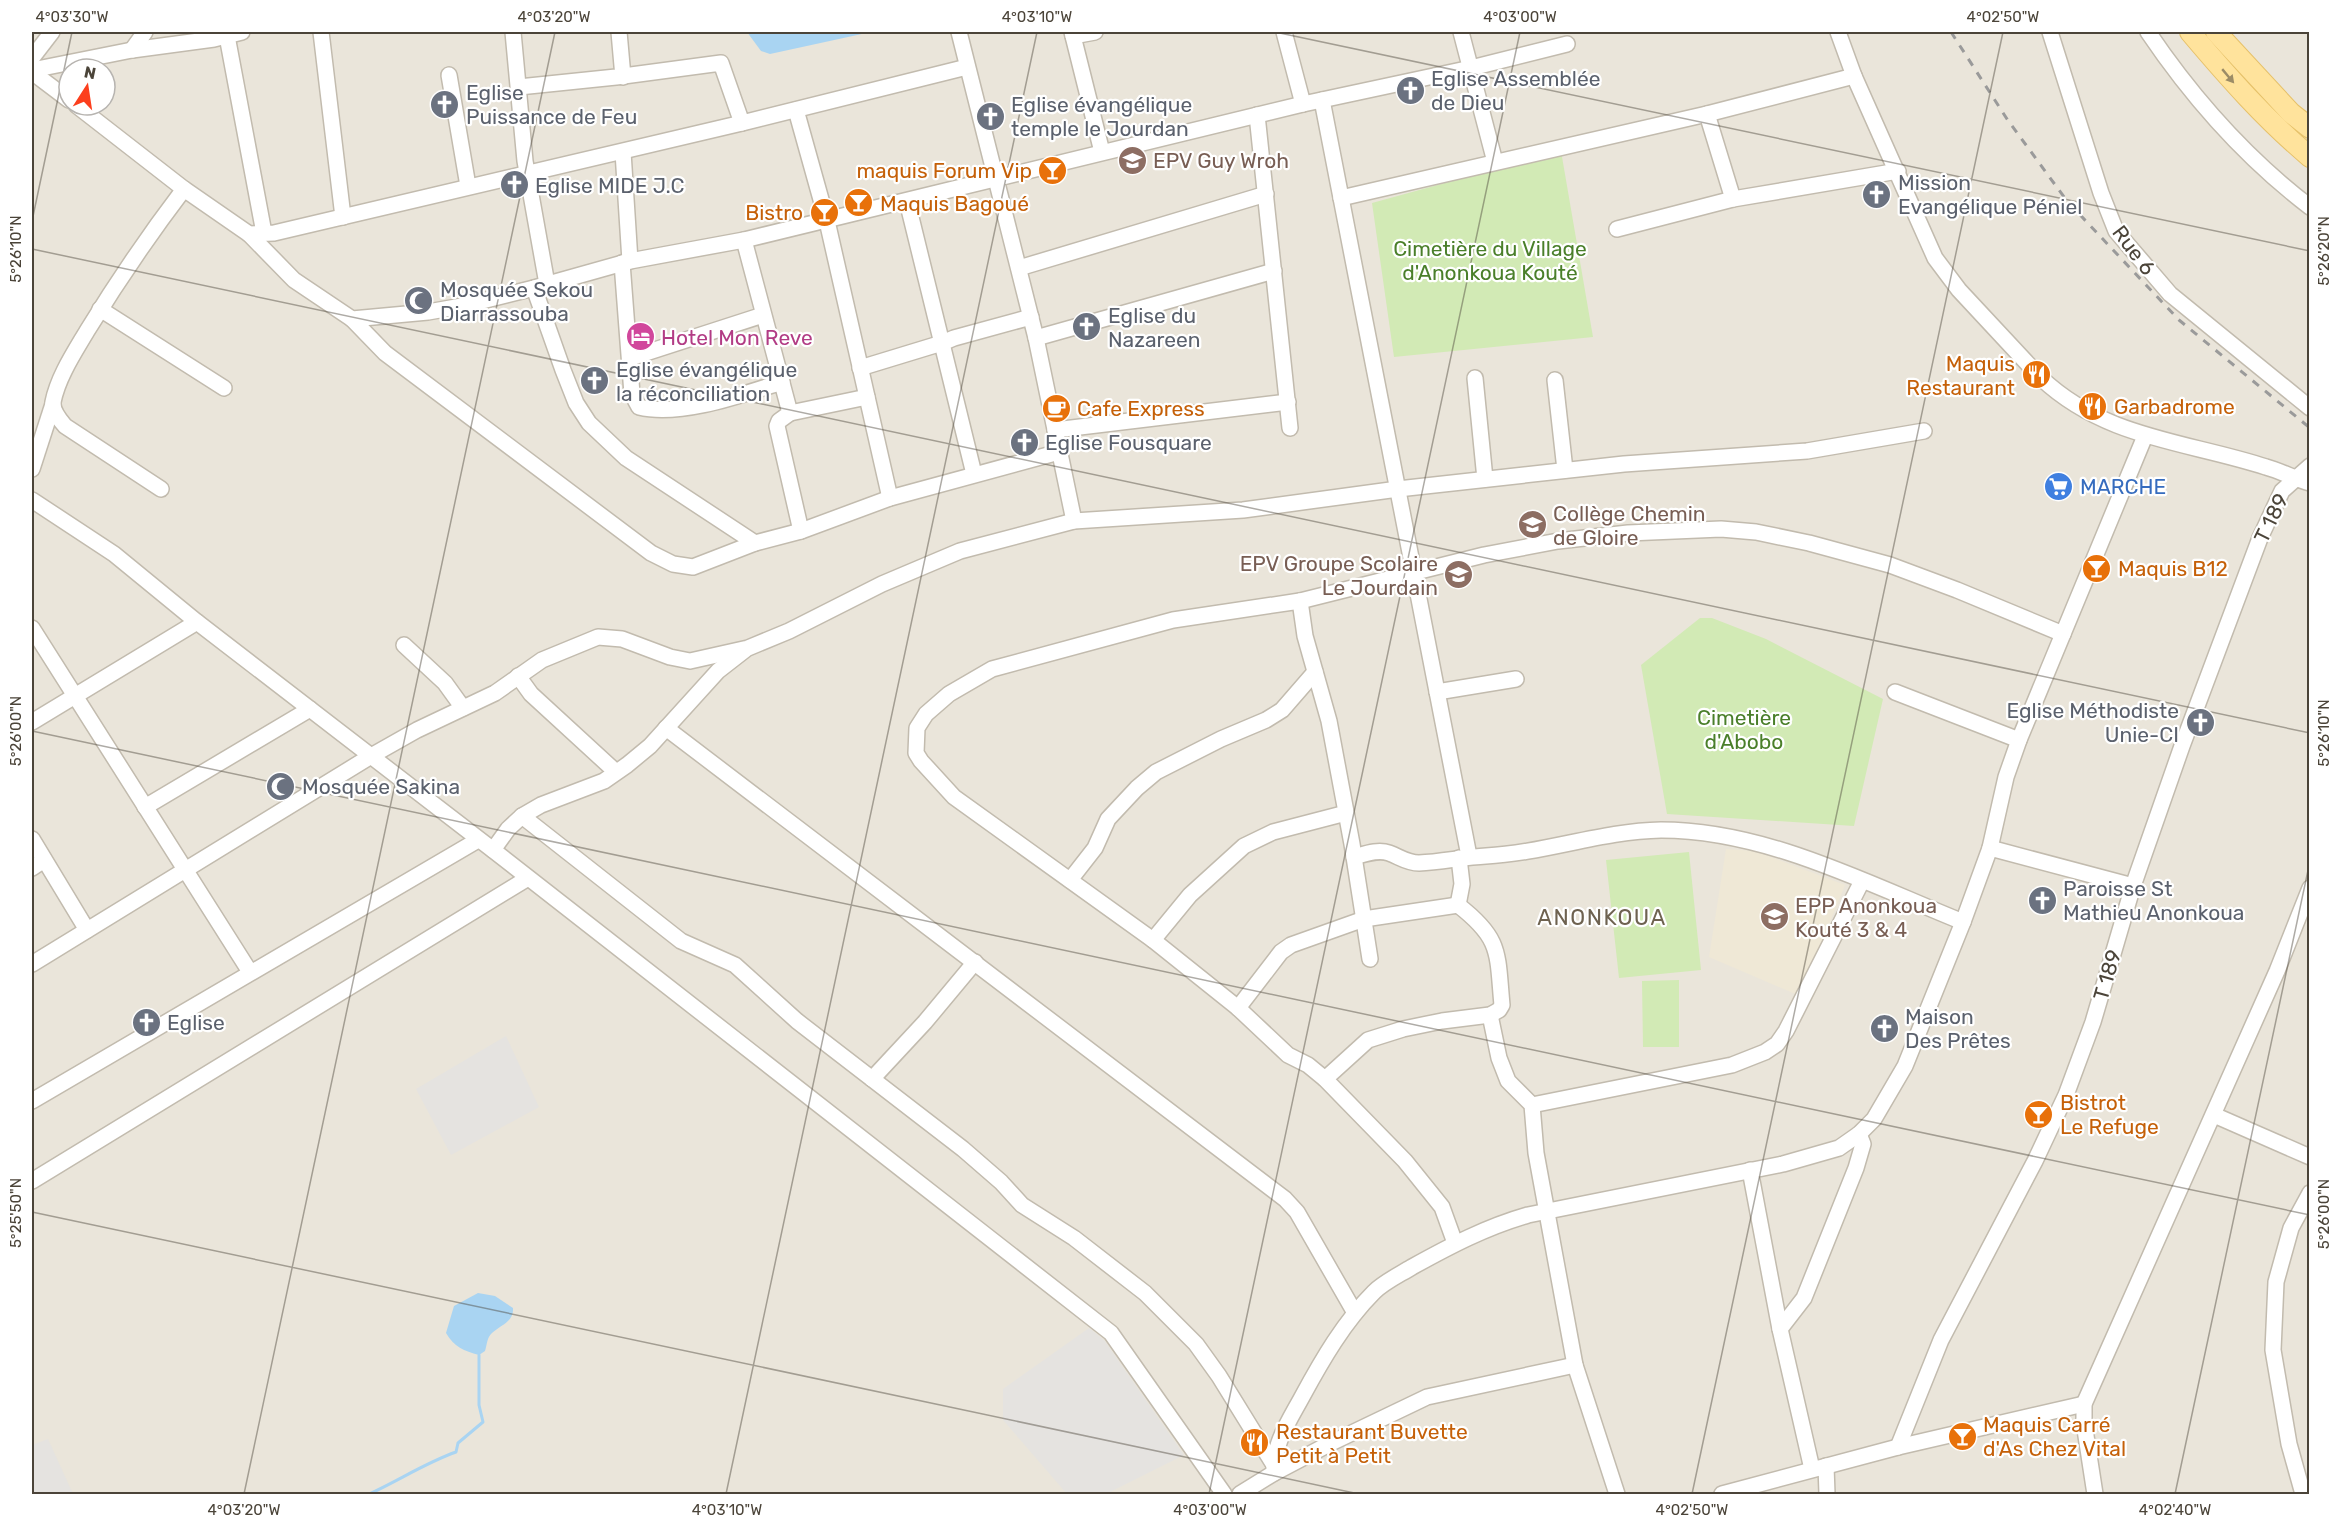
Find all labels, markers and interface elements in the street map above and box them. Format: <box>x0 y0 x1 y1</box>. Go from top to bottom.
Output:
text: 4°03'30"W <box>35 8 109 26</box>
text: 4°03'20"W <box>518 8 590 26</box>
text: 4°03'10"W <box>1002 8 1072 26</box>
text: 4°03'00"W <box>1483 8 1557 26</box>
text: 4°02'50"W <box>1967 8 2039 26</box>
north arrow <box>57 57 117 117</box>
text: N <box>82 62 98 83</box>
place label: Eglise Assemblée de Dieu <box>1431 66 1600 115</box>
one-way arrow <box>2221 68 2234 84</box>
church icon: Eglise Assemblée de Dieu <box>1394 74 1426 106</box>
place label: Eglise Puissance de Feu <box>466 80 637 129</box>
church icon: Eglise Puissance de Feu <box>429 88 461 120</box>
place label: Eglise évangélique temple le Jourdan <box>1011 92 1192 141</box>
church icon: Eglise évangélique temple le Jourdan <box>974 100 1006 132</box>
school or university icon: EPV Guy Wroh <box>1116 144 1148 176</box>
place label: EPV Guy Wroh <box>1153 148 1289 173</box>
bar icon: maquis Forum Vip <box>1037 154 1069 186</box>
place label: maquis Forum Vip <box>856 158 1032 183</box>
church icon: Eglise MIDE J.C <box>498 169 530 201</box>
place label: Mission Evangélique Péniel <box>1898 170 2082 219</box>
place label: Eglise MIDE J.C <box>535 173 685 198</box>
church icon: Mission Evangélique Péniel <box>1861 178 1893 210</box>
bar icon: Maquis Bagoué <box>843 187 875 219</box>
place label: Maquis Bagoué <box>880 191 1029 216</box>
bar icon: Bistro <box>808 196 840 228</box>
place label: Bistro <box>745 200 803 225</box>
text: 5°26'10"N <box>7 215 25 283</box>
text: 5°26'20"N <box>2315 216 2333 286</box>
street label: Rue 6 <box>2107 220 2161 280</box>
park label: Cimetière du Village d'Anonkoua Kouté <box>1393 236 1587 285</box>
place label: Mosquée Sekou Diarrassouba <box>440 277 593 326</box>
mosque icon: Mosquée Sekou Diarrassouba <box>403 285 435 317</box>
place label: Eglise du Nazareen <box>1108 303 1201 352</box>
church icon: Eglise du Nazareen <box>1071 311 1103 343</box>
hotel icon: Hotel Mon Reve <box>624 321 656 353</box>
place label: Hotel Mon Reve <box>661 325 813 350</box>
place label: Maquis Restaurant <box>1906 351 2015 400</box>
place label: Eglise évangélique la réconciliation <box>616 357 797 406</box>
restaurant icon: Maquis Restaurant <box>2020 359 2052 391</box>
church icon: Eglise évangélique la réconciliation <box>579 365 611 397</box>
restaurant icon: Garbadrome <box>2077 390 2109 422</box>
cafe icon: Cafe Express <box>1040 392 1072 424</box>
place label: Garbadrome <box>2114 394 2235 419</box>
place label: Cafe Express <box>1077 396 1205 421</box>
church icon: Eglise Fousquare <box>1008 426 1040 458</box>
place label: Eglise Fousquare <box>1045 430 1212 455</box>
supermarket icon: MARCHE <box>2043 470 2075 502</box>
place label: MARCHE <box>2080 474 2166 499</box>
street label: T 189 <box>2248 489 2294 547</box>
place label: Collège Chemin de Gloire <box>1553 501 1705 550</box>
school or university icon: Collège Chemin de Gloire <box>1516 509 1548 541</box>
place label: EPV Groupe Scolaire Le Jourdain <box>1240 551 1438 600</box>
bar icon: Maquis B12 <box>2081 552 2113 584</box>
place label: Maquis B12 <box>2118 556 2228 581</box>
school or university icon: EPV Groupe Scolaire Le Jourdain <box>1443 559 1475 591</box>
text: 5°26'00"N <box>7 696 25 766</box>
place label: Eglise Méthodiste Unie-CI <box>2006 698 2179 747</box>
text: 5°26'10"N <box>2315 699 2333 767</box>
park label: Cimetière d'Abobo <box>1697 705 1791 754</box>
church icon: Eglise Méthodiste Unie-CI <box>2184 706 2216 738</box>
mosque icon: Mosquée Sakina <box>265 770 297 802</box>
place label: Mosquée Sakina <box>302 774 460 799</box>
place label: Paroisse St Mathieu Anonkoua <box>2063 876 2244 925</box>
church icon: Paroisse St Mathieu Anonkoua <box>2026 884 2058 916</box>
place label: EPP Anonkoua Kouté 3 & 4 <box>1795 893 1937 942</box>
school or university icon: EPP Anonkoua Kouté 3 & 4 <box>1758 901 1790 933</box>
district label: ANONKOUA <box>1537 904 1667 931</box>
street label: T 189 <box>2088 947 2126 1003</box>
place label: Maison Des Prêtes <box>1905 1004 2011 1053</box>
church icon: Eglise <box>130 1006 162 1038</box>
place label: Eglise <box>167 1010 225 1035</box>
church icon: Maison Des Prêtes <box>1868 1012 1900 1044</box>
place label: Bistrot Le Refuge <box>2060 1090 2159 1139</box>
bar icon: Bistrot Le Refuge <box>2023 1098 2055 1130</box>
text: 5°25'50"N <box>7 1178 25 1248</box>
text: 5°26'00"N <box>2315 1179 2333 1249</box>
place label: Maquis Carré d'As Chez Vital <box>1983 1412 2126 1461</box>
place label: Restaurant Buvette Petit à Petit <box>1276 1419 1468 1468</box>
bar icon: Maquis Carré d'As Chez Vital <box>1946 1420 1978 1452</box>
restaurant icon: Restaurant Buvette Petit à Petit <box>1239 1427 1271 1459</box>
text: 4°03'20"W <box>208 1501 280 1519</box>
text: 4°03'10"W <box>692 1501 762 1519</box>
text: 4°03'00"W <box>1173 1501 1247 1519</box>
text: 4°02'50"W <box>1656 1501 1728 1519</box>
text: 4°02'40"W <box>2139 1501 2211 1519</box>

